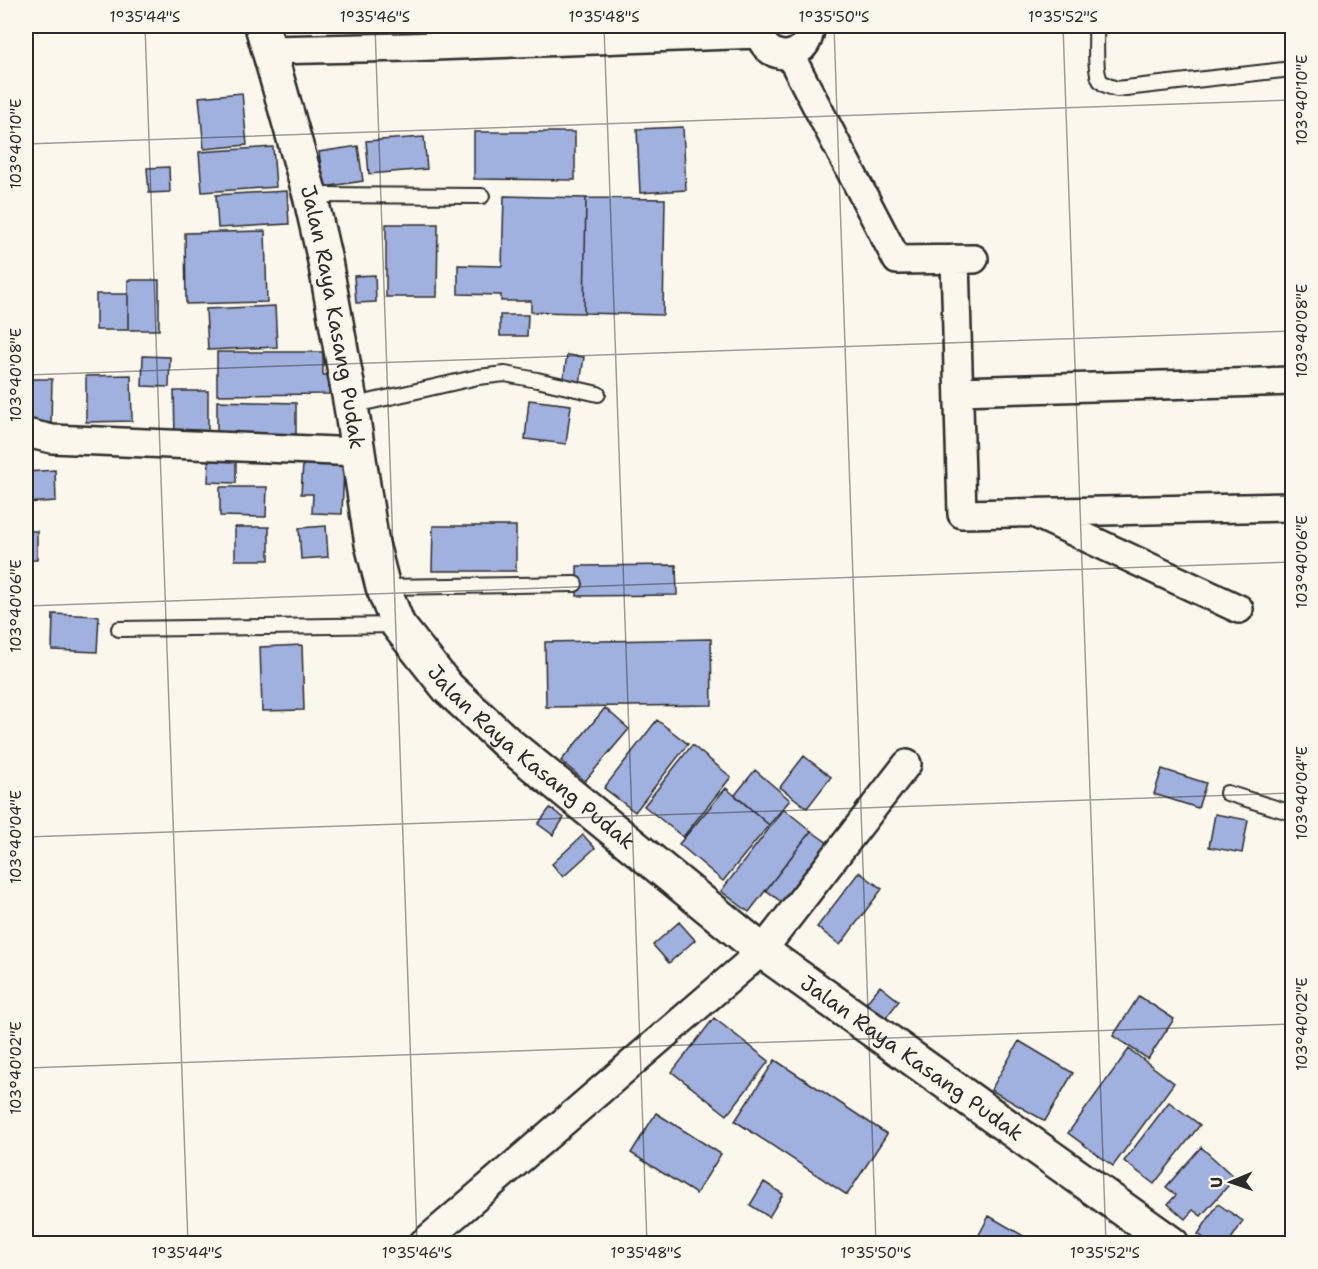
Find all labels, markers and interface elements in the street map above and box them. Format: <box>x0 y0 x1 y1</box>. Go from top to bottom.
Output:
text: 1°35'44"S <box>110 7 180 27</box>
text: 1°35'46"S <box>340 7 410 27</box>
text: 1°35'48"S <box>569 7 639 27</box>
text: 1°35'50"S <box>799 7 869 27</box>
text: 1°35'52"S <box>1028 7 1098 27</box>
text: 103°40'10"E <box>1292 55 1312 145</box>
text: 103°40'10"E <box>6 99 26 189</box>
street label: Jalan Raya Kasang Pudak <box>294 182 371 451</box>
text: 103°40'08"E <box>1292 284 1312 378</box>
text: 103°40'08"E <box>6 328 26 422</box>
text: 103°40'06"E <box>1292 515 1312 609</box>
text: 103°40'06"E <box>6 559 26 653</box>
street label: Jalan Raya Kasang Pudak <box>421 659 641 856</box>
text: 103°40'04"E <box>1292 746 1312 840</box>
text: 103°40'04"E <box>6 790 26 884</box>
street label: Jalan Raya Kasang Pudak <box>795 969 1029 1147</box>
text: 103°40'02"E <box>1292 977 1312 1071</box>
text: 103°40'02"E <box>6 1021 26 1115</box>
north arrow <box>1201 1152 1261 1212</box>
text: U <box>1206 1177 1227 1188</box>
text: 1°35'44"S <box>152 1243 222 1263</box>
text: 1°35'46"S <box>382 1243 452 1263</box>
text: 1°35'48"S <box>611 1243 681 1263</box>
text: 1°35'50"S <box>841 1243 911 1263</box>
text: 1°35'52"S <box>1070 1243 1140 1263</box>

